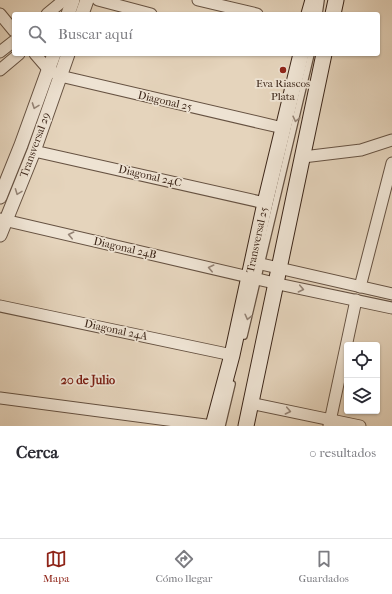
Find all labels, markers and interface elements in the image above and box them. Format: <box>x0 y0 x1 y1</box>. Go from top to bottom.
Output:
search box <box>12 12 380 56</box>
icon: search <box>26 23 48 45</box>
text: Buscar aquí <box>58 25 133 43</box>
marker: Eva Riascos Plata <box>278 65 288 75</box>
place label: Eva Riascos Plata <box>256 77 310 103</box>
street label: Diagonal 25 <box>137 88 194 114</box>
one-way arrow <box>32 102 40 109</box>
street label: Transversal 29 <box>17 110 53 179</box>
one-way arrow <box>292 116 300 122</box>
street label: Diagonal 24C <box>117 162 183 190</box>
one-way arrow <box>14 188 22 195</box>
street label: Transversal 25 <box>244 206 270 274</box>
one-way arrow <box>68 232 74 240</box>
street label: Diagonal 24B <box>92 234 158 262</box>
one-way arrow <box>208 265 214 273</box>
one-way arrow <box>298 284 304 292</box>
one-way arrow <box>245 314 253 320</box>
street label: Diagonal 24A <box>83 317 150 343</box>
map controls <box>344 342 380 414</box>
button: locate <box>344 342 380 378</box>
district label: 20 de Julio <box>61 373 115 388</box>
button: layers <box>344 378 380 414</box>
one-way arrow <box>285 406 292 414</box>
text: Cerca <box>16 442 58 462</box>
text: 0 resultados <box>309 445 376 460</box>
tab: Mapa <box>43 548 69 585</box>
tab: Cómo llegar <box>155 548 212 585</box>
tab: Guardados <box>299 548 349 585</box>

